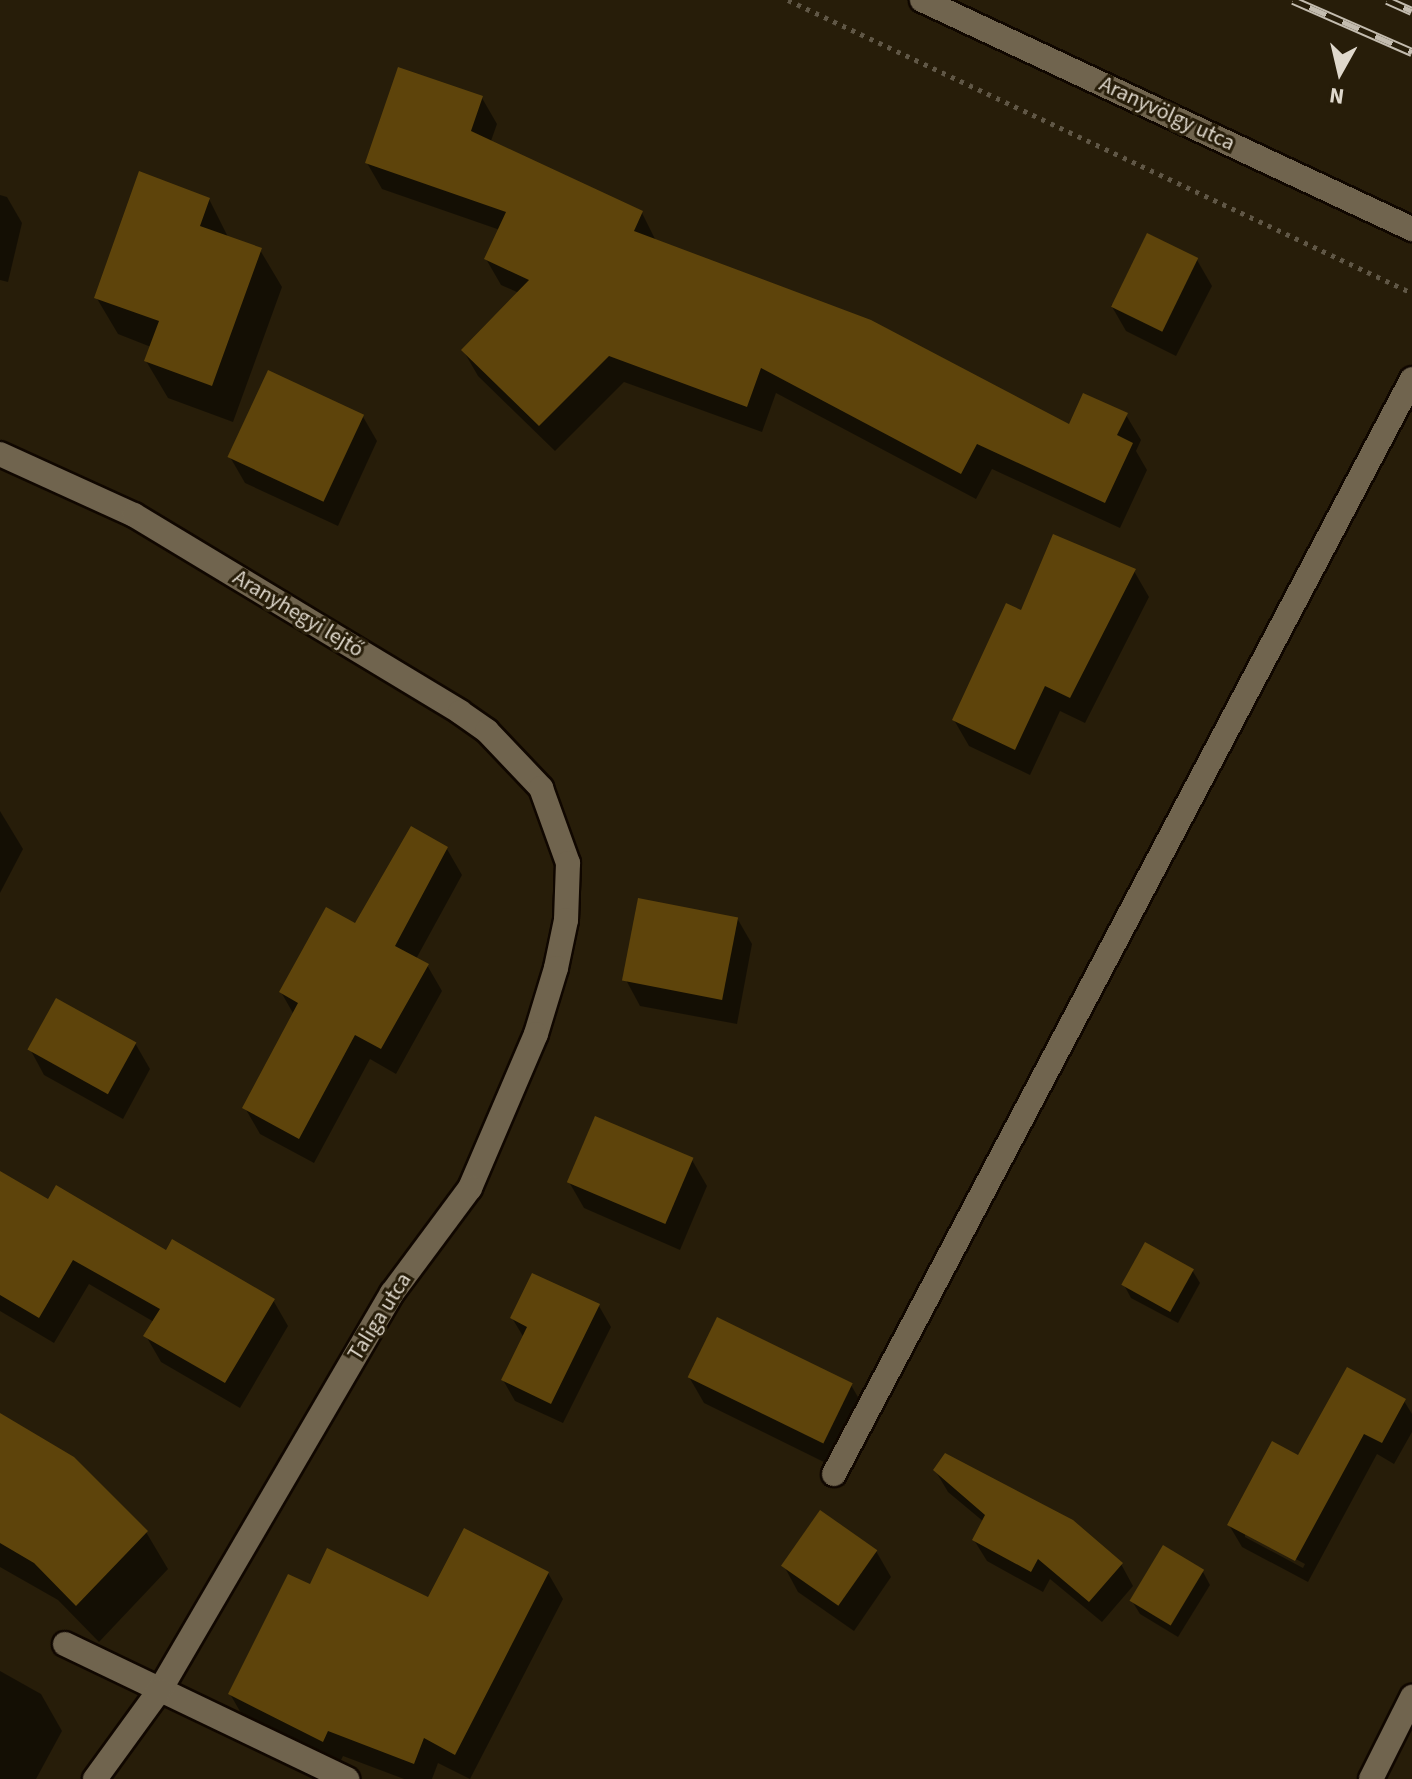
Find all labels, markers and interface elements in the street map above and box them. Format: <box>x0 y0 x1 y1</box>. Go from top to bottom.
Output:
north arrow <box>1300 32 1380 112</box>
street label: Aranyvölgy utca <box>1095 71 1239 157</box>
text: N <box>1327 79 1346 113</box>
street label: Aranyhegyi lejtő <box>228 565 368 663</box>
street label: Taliga utca <box>343 1268 417 1366</box>

